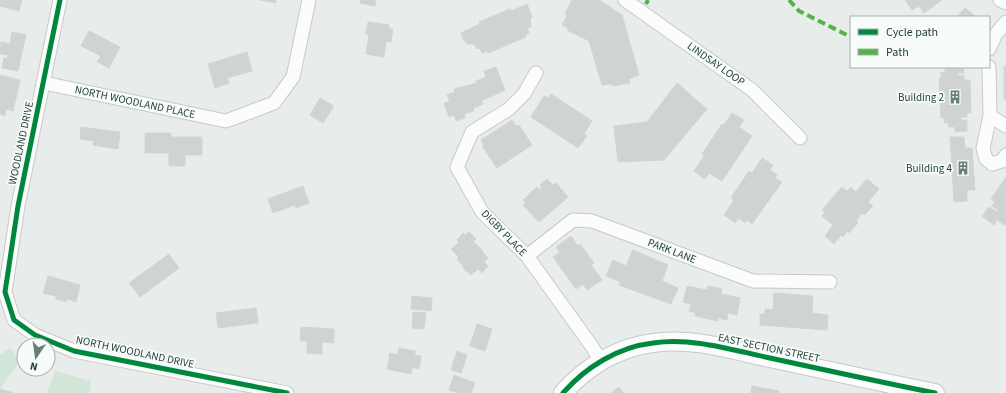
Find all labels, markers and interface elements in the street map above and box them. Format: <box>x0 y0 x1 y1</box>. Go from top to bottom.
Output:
legend <box>850 16 990 68</box>
text: Cycle path <box>886 24 938 41</box>
street label: LINDSAY LOOP <box>684 39 748 89</box>
text: Path <box>886 44 909 61</box>
street label: NORTH WOODLAND PLACE <box>73 82 197 122</box>
building icon: Building 2 <box>947 89 963 105</box>
place label: Building 2 <box>898 90 944 105</box>
street label: WOODLAND DRIVE <box>5 100 37 186</box>
building icon: Building 4 <box>955 160 971 176</box>
place label: Building 4 <box>906 161 953 176</box>
street label: DIGBY PLACE <box>478 206 530 260</box>
street label: PARK LANE <box>646 235 699 267</box>
street label: EAST SECTION STREET <box>717 330 822 366</box>
street label: NORTH WOODLAND DRIVE <box>74 332 196 372</box>
north arrow <box>16 337 56 377</box>
text: N <box>29 358 39 374</box>

